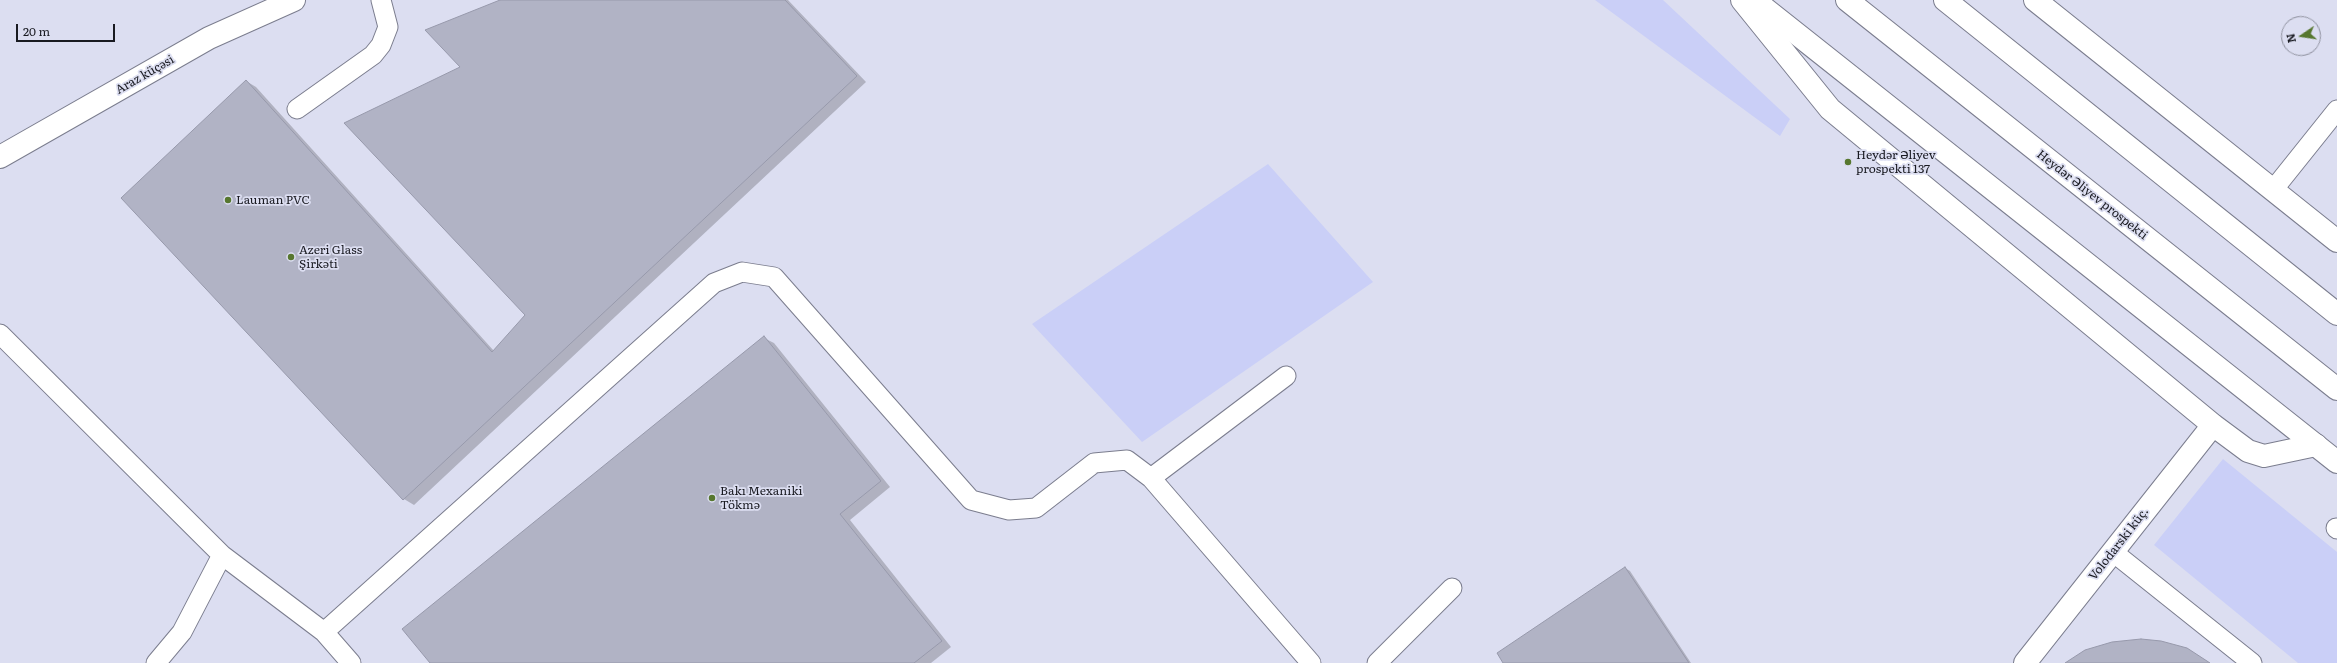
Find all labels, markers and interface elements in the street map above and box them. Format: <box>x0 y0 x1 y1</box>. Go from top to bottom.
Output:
scale bar <box>18 16 117 42</box>
north arrow <box>2281 16 2321 56</box>
text: 20 m <box>23 22 50 40</box>
text: N <box>2281 32 2299 45</box>
street label: Araz küçəsi <box>113 52 177 98</box>
street label: Heydər Əliyev prospekti <box>2034 147 2150 243</box>
place label: Heydər Əliyev prospekti 137 <box>1856 148 1936 176</box>
marker: Heydər Əliyev prospekti 137 <box>1843 157 1853 167</box>
place label: Lauman PVC <box>236 193 310 207</box>
marker: Lauman PVC <box>223 195 233 205</box>
place label: Azeri Glass Şirkəti <box>299 243 362 271</box>
marker: Azeri Glass Şirkəti <box>286 252 296 262</box>
place label: Bakı Mexaniki Tökmə <box>720 484 802 512</box>
marker: Bakı Mexaniki Tökmə <box>707 493 717 503</box>
street label: Volodarski küç. <box>2086 505 2152 583</box>

